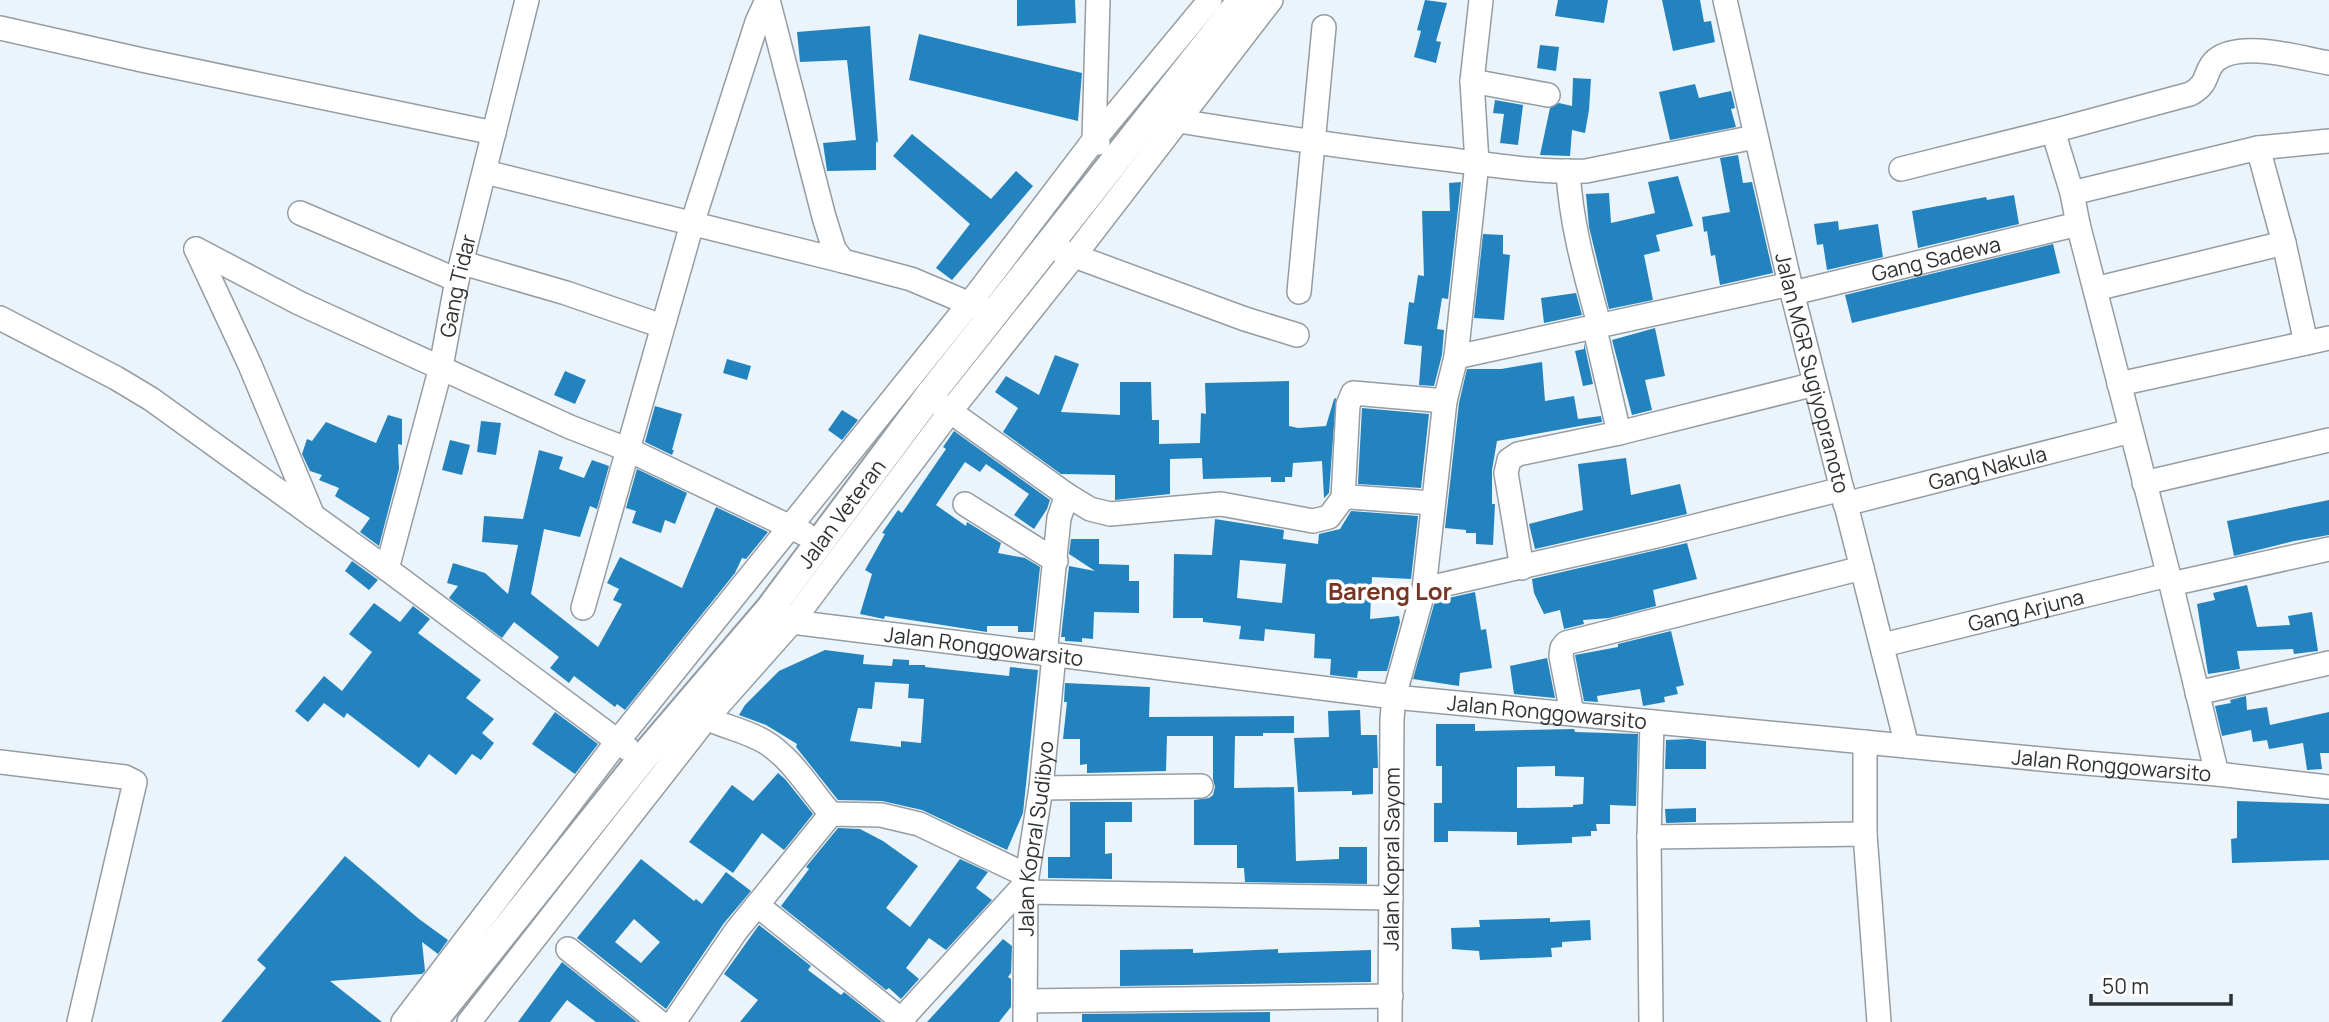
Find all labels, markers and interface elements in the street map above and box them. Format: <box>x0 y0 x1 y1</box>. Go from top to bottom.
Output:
street label: Gang Sadewa <box>1869 229 2003 288</box>
street label: Gang Tidar <box>433 231 482 340</box>
street label: Jalan MGR Sugiyopranoto <box>1769 250 1856 496</box>
street label: Gang Nakula <box>1925 439 2050 496</box>
street label: Jalan Veteran <box>791 453 891 574</box>
district label: Bareng Lor <box>1328 574 1452 607</box>
street label: Gang Arjuna <box>1965 582 2087 638</box>
street label: Jalan Ronggowarsito <box>883 620 1085 672</box>
street label: Jalan Ronggowarsito <box>1446 688 1648 735</box>
street label: Jalan Kopral Sudibyo <box>1012 740 1060 937</box>
street label: Jalan Ronggowarsito <box>2010 742 2213 787</box>
street label: Jalan Kopral Sayom <box>1376 767 1406 951</box>
scale bar <box>2091 962 2231 1006</box>
text: 50 m <box>2102 972 2149 1000</box>

